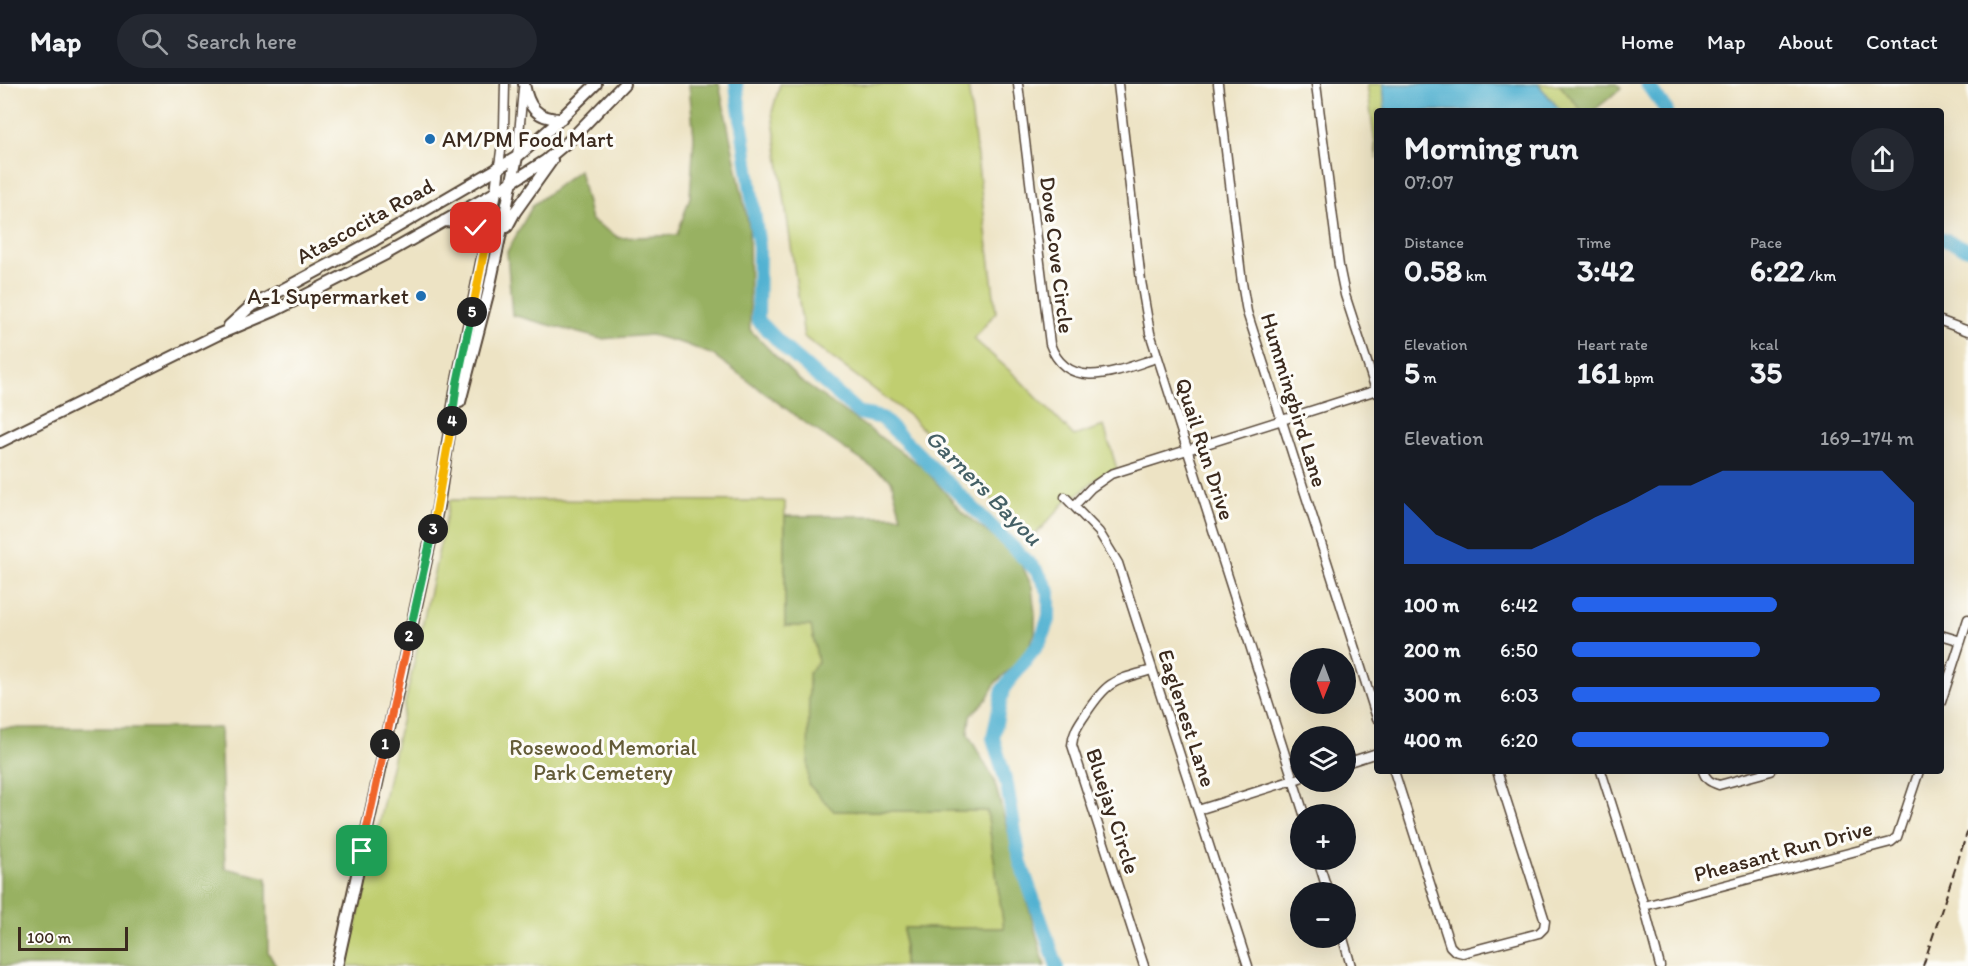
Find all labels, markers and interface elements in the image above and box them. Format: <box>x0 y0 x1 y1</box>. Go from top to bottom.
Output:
search box <box>117 14 537 68</box>
text: Map <box>30 24 81 58</box>
icon: search <box>138 25 171 58</box>
text: Search here <box>186 28 297 55</box>
text: Home <box>1621 29 1674 54</box>
text: Map <box>1707 29 1746 54</box>
text: About <box>1779 29 1833 54</box>
text: Contact <box>1866 29 1938 54</box>
place label: AM/PM Food Mart <box>442 126 614 153</box>
text: Morning run <box>1404 128 1579 167</box>
button: share <box>1851 128 1914 191</box>
marker: AM/PM Food Mart <box>423 132 437 146</box>
text: 07:07 <box>1404 170 1453 194</box>
street label: Atascocita Road <box>291 172 439 270</box>
street label: Dove Cove Circle <box>1034 175 1080 335</box>
pin <box>450 202 501 253</box>
icon: check <box>459 211 492 244</box>
text: Distance <box>1404 233 1464 252</box>
text: Time <box>1577 233 1611 252</box>
text: Pace <box>1750 233 1782 252</box>
text: 0.58 <box>1404 252 1462 289</box>
text: 3:42 <box>1577 252 1635 289</box>
text: 6:22 <box>1750 252 1805 289</box>
text: km <box>1462 266 1487 285</box>
text: /km <box>1805 266 1836 285</box>
place label: A-1 Supermarket <box>247 283 409 310</box>
marker: A-1 Supermarket <box>414 289 428 303</box>
pin: 5 <box>457 297 487 327</box>
text: 5 <box>468 302 476 321</box>
street label: Hummingbird Lane <box>1255 310 1333 490</box>
text: Elevation <box>1404 335 1468 354</box>
text: Heart rate <box>1577 335 1648 354</box>
text: kcal <box>1750 335 1778 354</box>
text: 5 <box>1404 354 1420 391</box>
text: 161 <box>1577 354 1621 391</box>
text: 35 <box>1750 354 1782 391</box>
text: m <box>1420 368 1437 387</box>
text: bpm <box>1621 368 1654 387</box>
street label: Quail Run Drive <box>1169 375 1241 523</box>
pin: 4 <box>437 406 467 436</box>
text: 4 <box>447 411 457 430</box>
water label: Garners Bayou <box>920 423 1049 552</box>
text: Elevation <box>1404 426 1483 450</box>
text: 169–174 m <box>1820 426 1914 450</box>
pin: 3 <box>418 514 448 544</box>
text: 3 <box>429 519 437 538</box>
text: 100 m <box>1404 593 1459 617</box>
text: 6:42 <box>1500 593 1538 617</box>
pin: 2 <box>394 621 424 651</box>
text: 2 <box>405 626 413 645</box>
text: 200 m <box>1404 638 1460 662</box>
text: 6:50 <box>1500 638 1538 662</box>
street label: Eaglenest Lane <box>1152 646 1222 790</box>
north arrow <box>1290 648 1356 714</box>
map controls <box>1290 648 1356 948</box>
text: 300 m <box>1404 683 1461 707</box>
text: 6:03 <box>1500 683 1539 707</box>
button: layers <box>1290 726 1356 792</box>
text: 400 m <box>1404 728 1462 752</box>
text: 6:20 <box>1500 728 1538 752</box>
pin: 1 <box>370 729 400 759</box>
text: 1 <box>381 734 389 753</box>
park label: Rosewood Memorial Park Cemetery <box>509 734 697 786</box>
street label: Bluejay Circle <box>1080 745 1146 877</box>
button: + <box>1290 804 1356 870</box>
street label: Pheasant Run Drive <box>1691 814 1875 888</box>
pin <box>336 825 387 876</box>
icon: arrive <box>345 834 378 867</box>
button: − <box>1290 882 1356 948</box>
scale bar <box>18 924 128 952</box>
text: 100 m <box>27 928 71 947</box>

